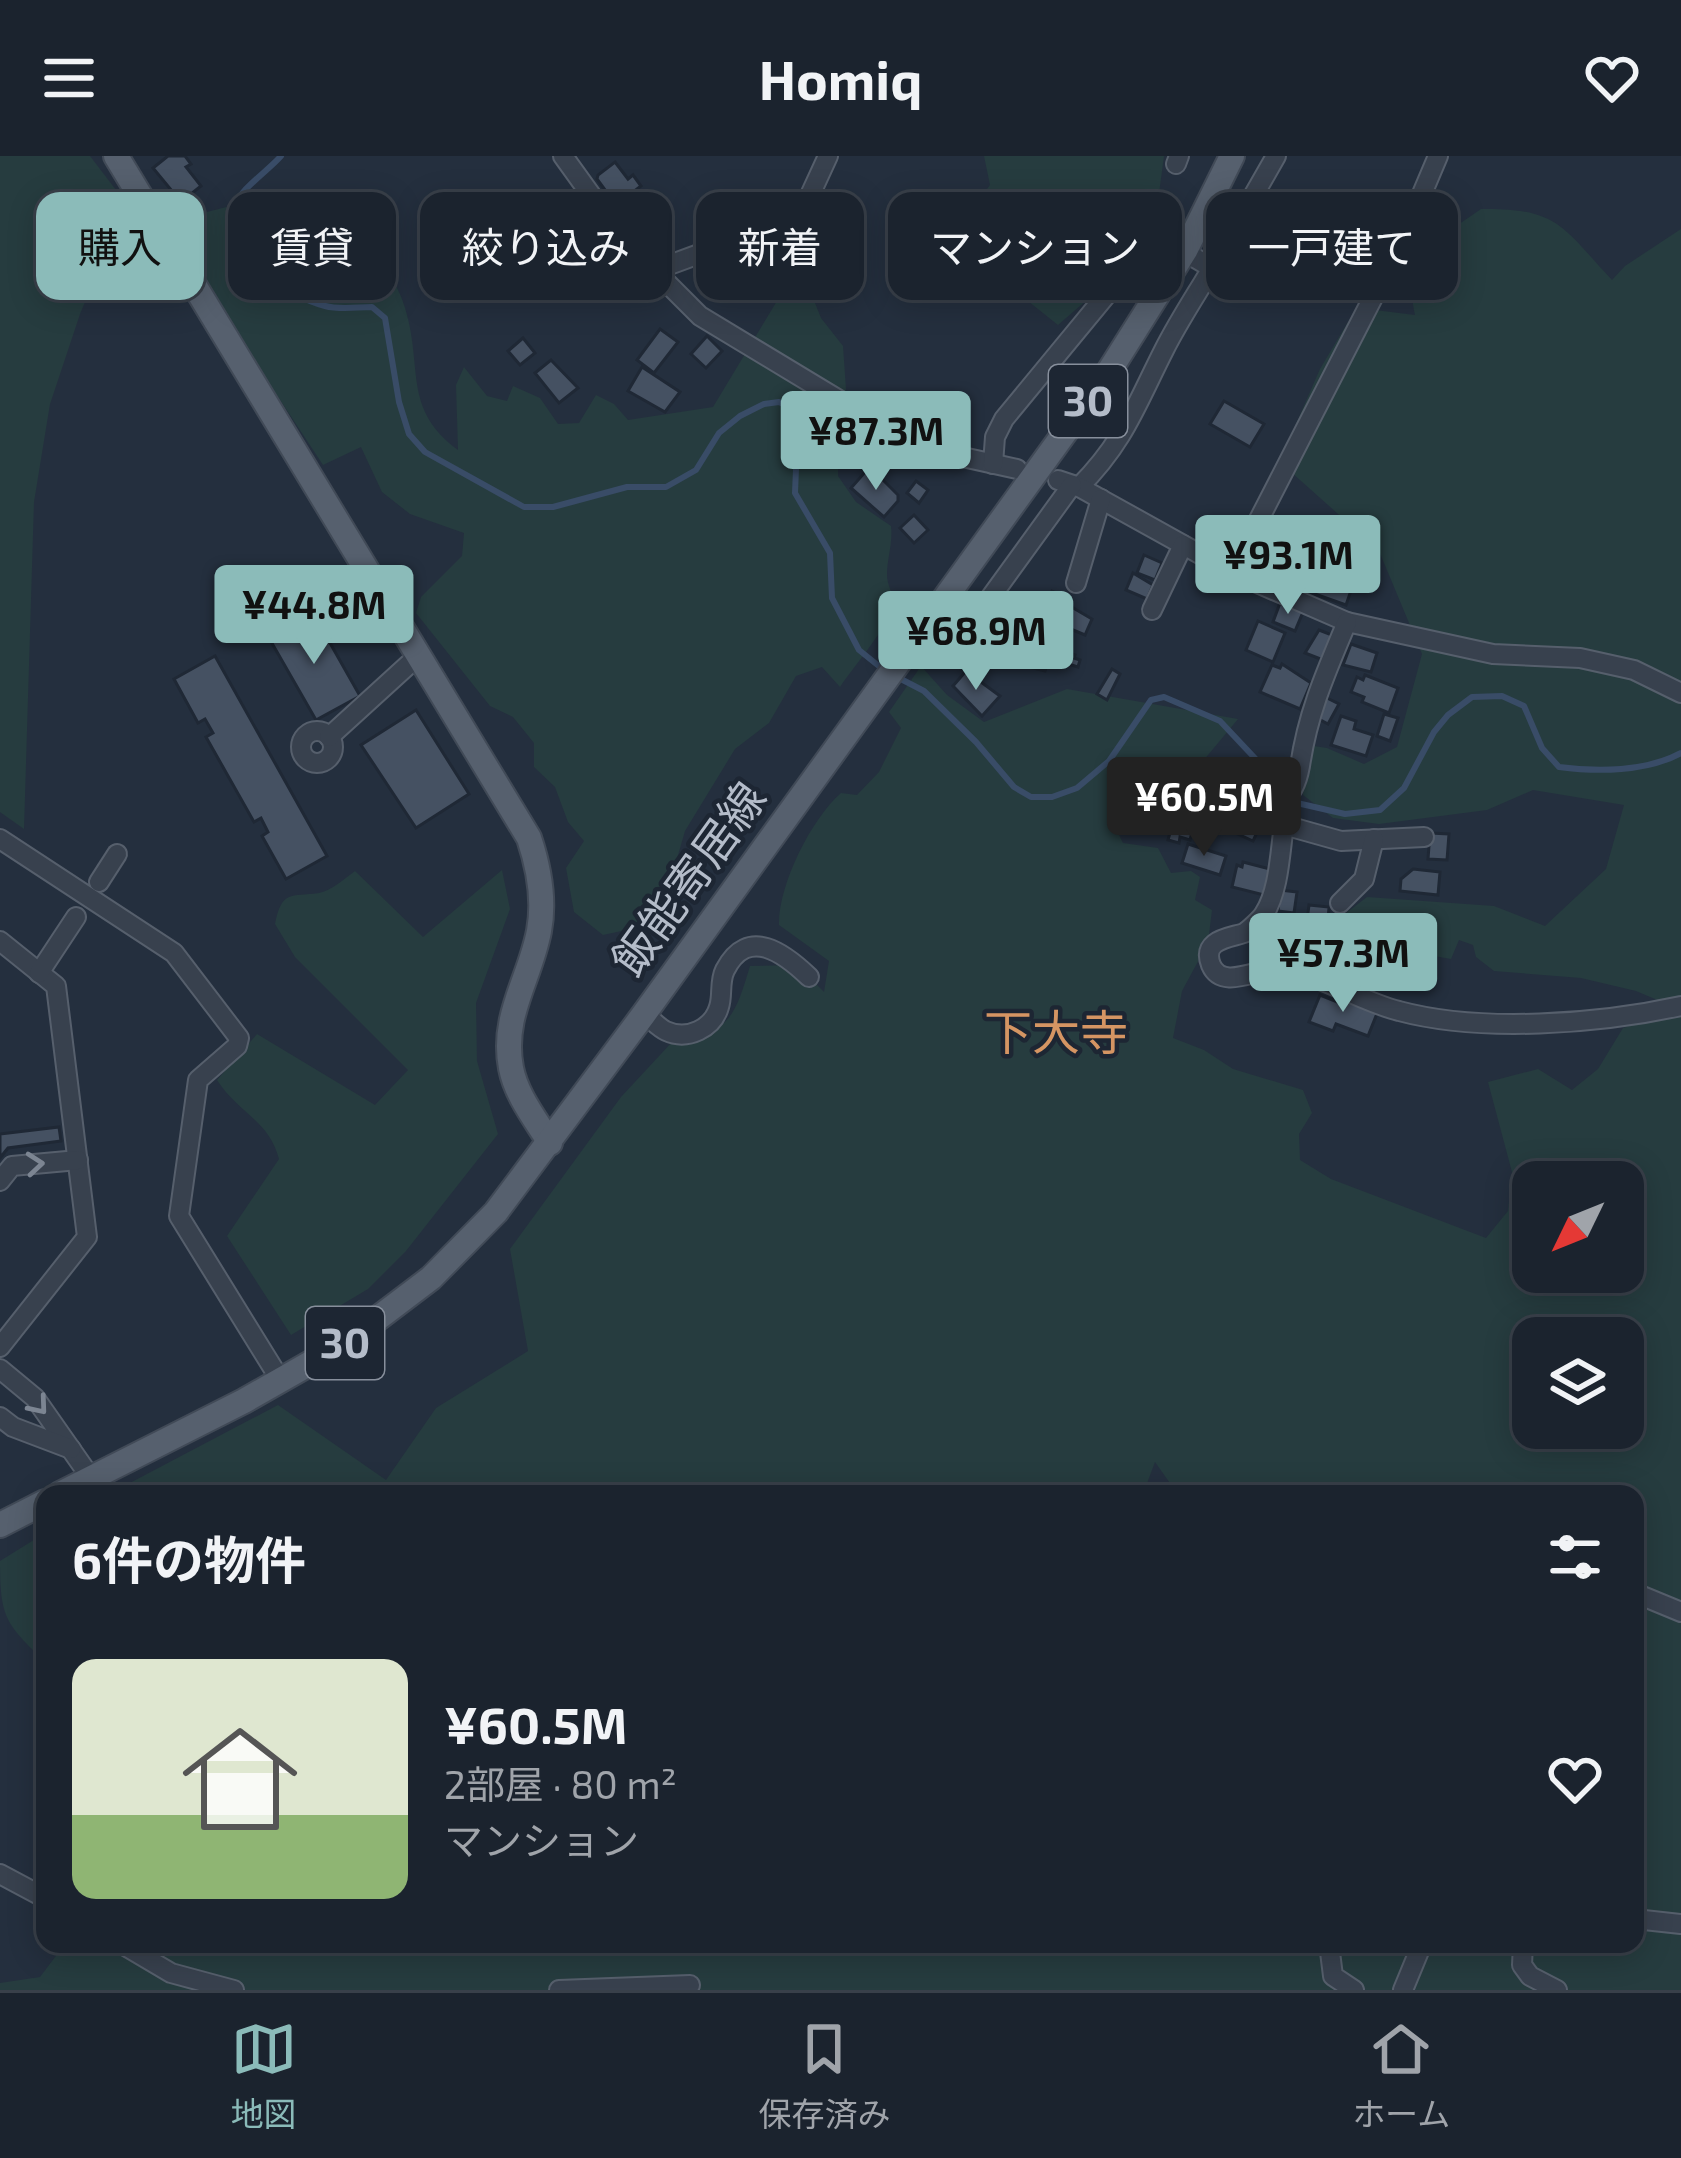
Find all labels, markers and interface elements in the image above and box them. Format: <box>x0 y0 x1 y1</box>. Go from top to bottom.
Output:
icon: menu <box>36 45 102 111</box>
icon: heart <box>1579 45 1645 111</box>
text: Homiq <box>759 46 922 111</box>
chip: 購入 <box>36 192 204 300</box>
chip: 賃貸 <box>228 192 396 300</box>
chip: 絞り込み <box>420 192 672 300</box>
chip: 新着 <box>696 192 864 300</box>
chip: マンション <box>888 192 1182 300</box>
chip: 一戸建て <box>1206 192 1458 300</box>
road number: 30 <box>1049 365 1127 437</box>
pin: ¥87.3M <box>778 391 974 493</box>
text: ¥87.3M <box>808 406 944 453</box>
pin: ¥93.1M <box>1190 515 1386 617</box>
text: ¥93.1M <box>1222 530 1354 577</box>
pin: ¥44.8M <box>216 565 412 667</box>
text: ¥44.8M <box>241 580 387 627</box>
pin: ¥68.9M <box>878 591 1074 693</box>
text: ¥68.9M <box>905 606 1047 653</box>
pin: ¥60.5M <box>1106 757 1302 859</box>
street label: 飯能寄居線 <box>599 771 775 985</box>
text: ¥60.5M <box>1134 772 1274 819</box>
pin: ¥57.3M <box>1245 913 1441 1015</box>
text: ¥57.3M <box>1276 928 1410 975</box>
district label: 下大寺 <box>984 1002 1128 1060</box>
one-way arrow <box>26 1152 45 1177</box>
north arrow <box>1512 1161 1644 1293</box>
map controls <box>1512 1161 1644 1449</box>
road number: 30 <box>306 1307 384 1379</box>
button: layers <box>1512 1317 1644 1449</box>
one-way arrow <box>25 1392 46 1414</box>
icon: filters <box>1542 1524 1608 1590</box>
text: 6件の物件 <box>72 1528 306 1589</box>
text: ¥60.5M <box>444 1693 627 1754</box>
icon: home <box>168 1707 312 1851</box>
icon: heart <box>1542 1746 1608 1812</box>
text: 2部屋 · 80 m² <box>444 1760 677 1807</box>
text: マンション <box>444 1816 639 1863</box>
tab: 地図 <box>231 2016 297 2136</box>
tab: 保存済み <box>758 2016 890 2136</box>
tab: ホーム <box>1352 2016 1450 2136</box>

